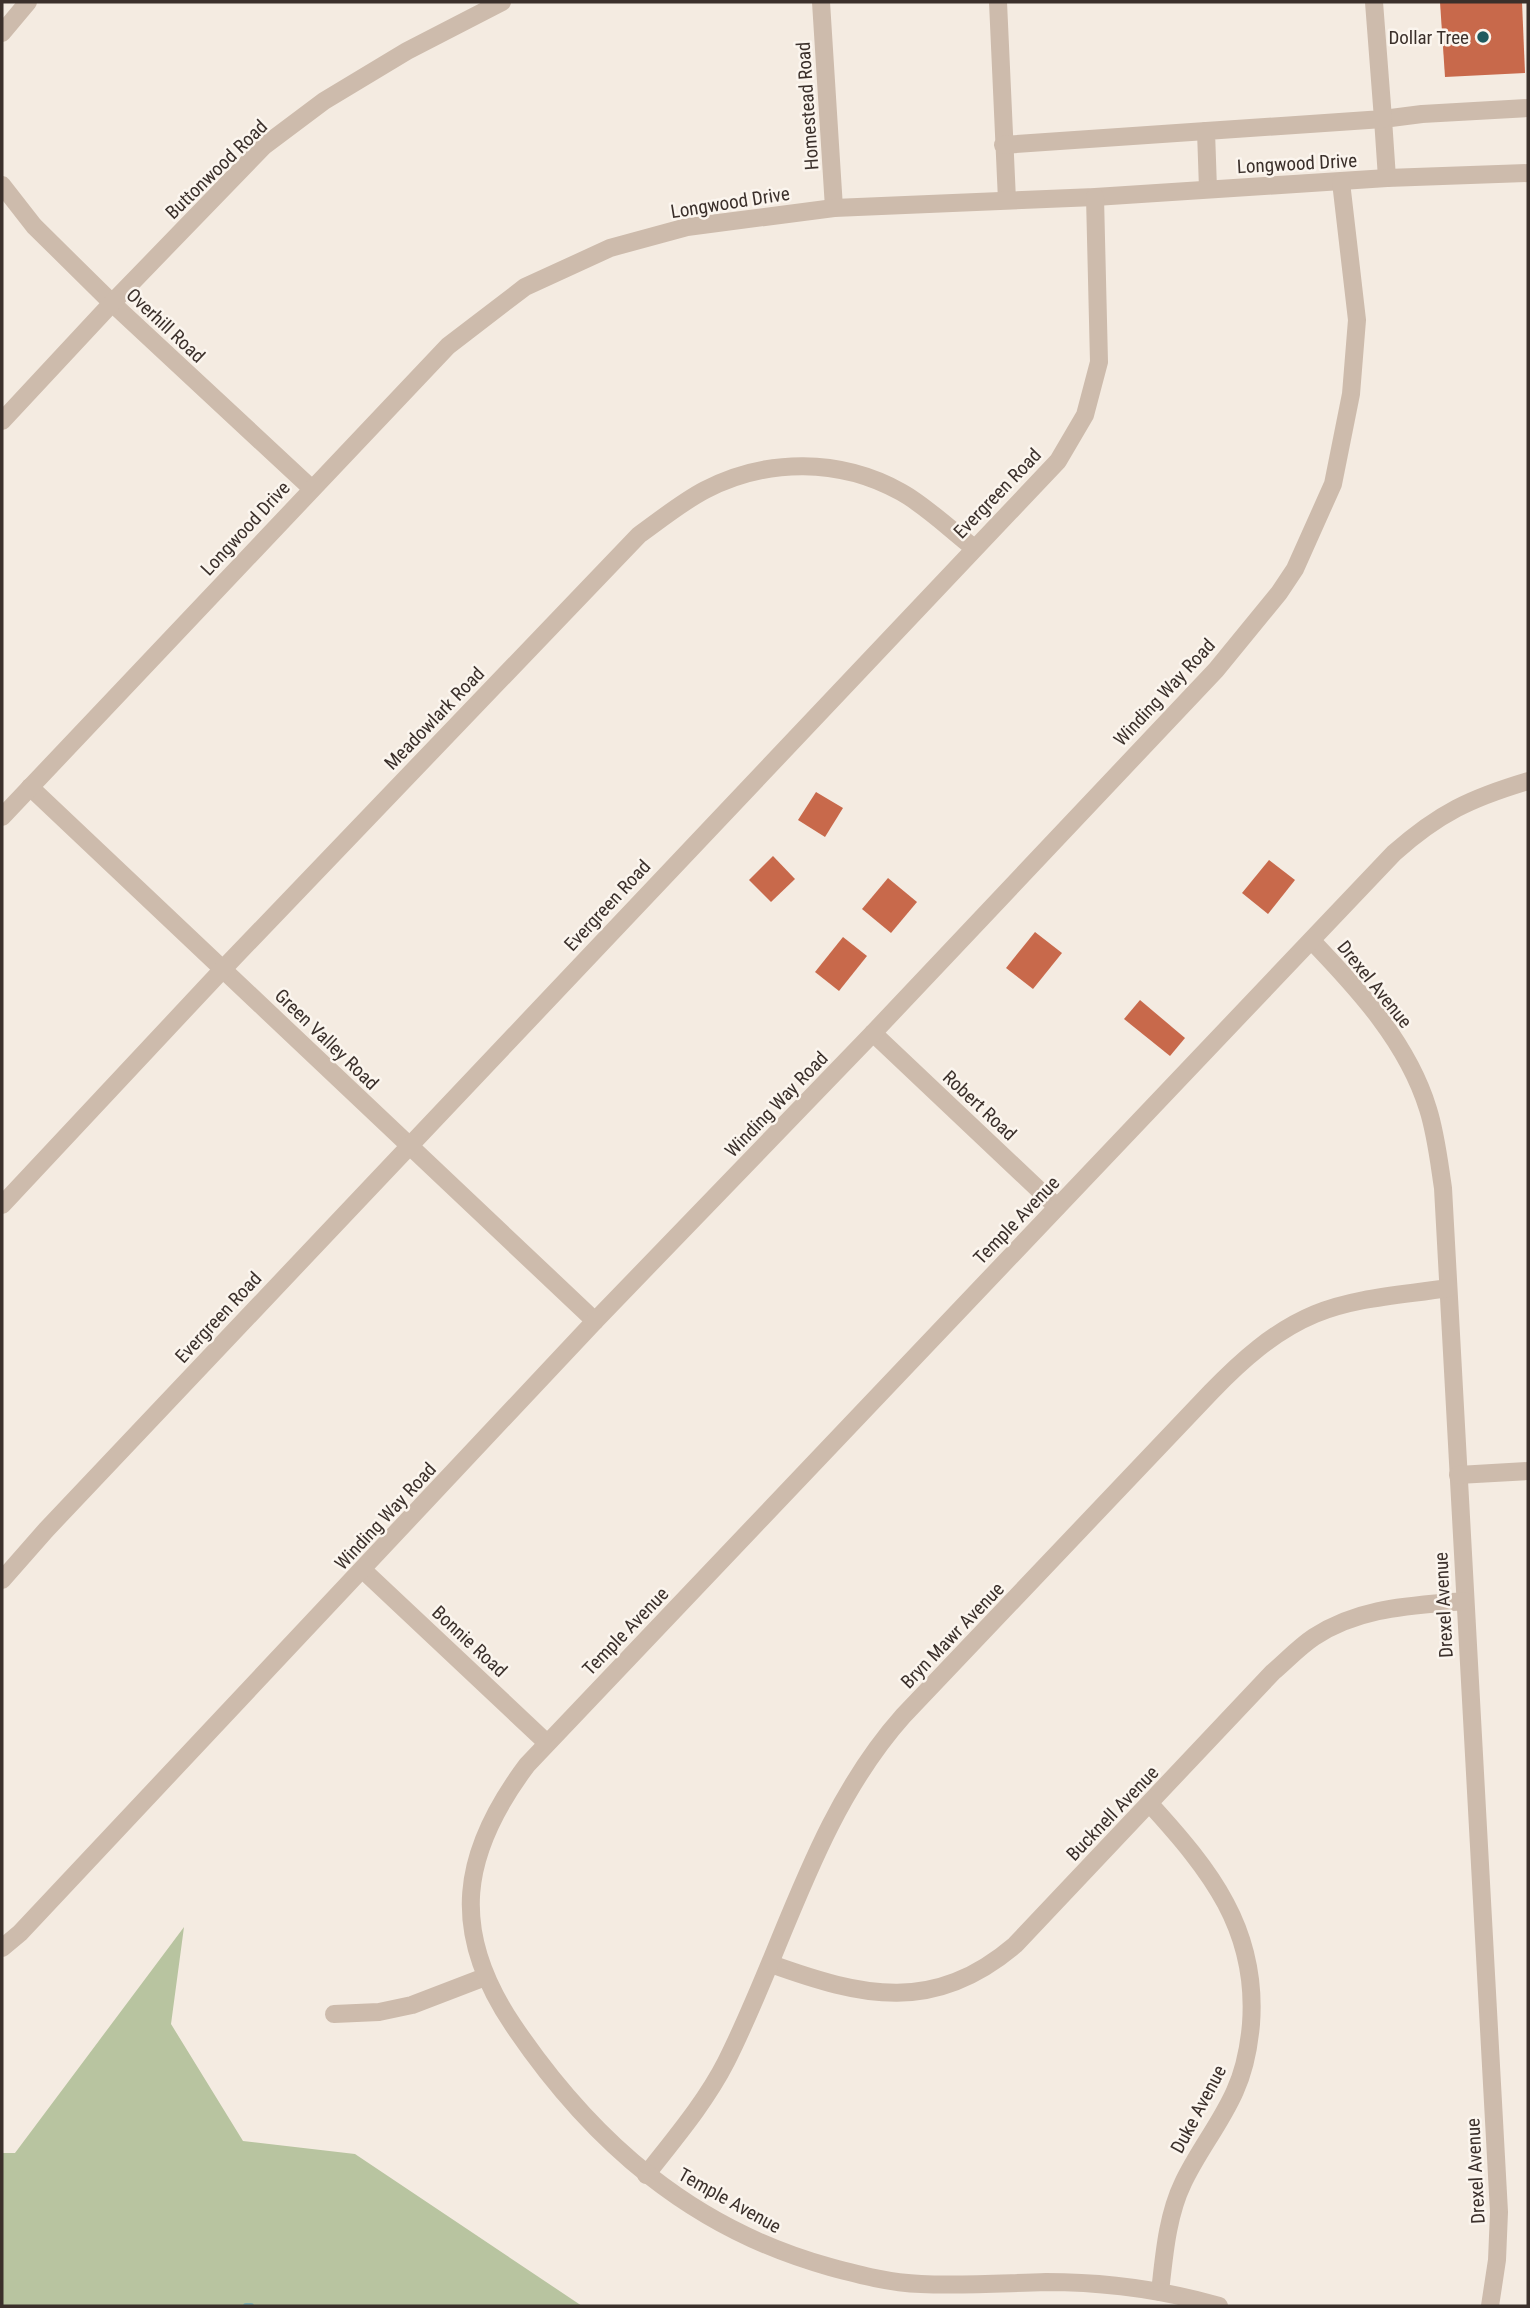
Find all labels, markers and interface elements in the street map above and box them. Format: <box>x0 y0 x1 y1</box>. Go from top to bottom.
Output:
place label: Dollar Tree <box>1388 26 1469 49</box>
marker: Dollar Tree <box>1475 29 1491 45</box>
street label: Homestead Road <box>792 41 823 171</box>
street label: Buttonwood Road <box>161 115 272 224</box>
street label: Longwood Drive <box>1236 149 1358 178</box>
street label: Longwood Drive <box>669 182 791 223</box>
street label: Overhill Road <box>122 283 210 367</box>
street label: Evergreen Road <box>949 444 1046 543</box>
street label: Longwood Drive <box>196 476 295 580</box>
street label: Winding Way Road <box>1109 634 1220 751</box>
street label: Meadowlark Road <box>380 662 489 775</box>
street label: Evergreen Road <box>559 855 655 956</box>
street label: Drexel Avenue <box>1332 936 1417 1033</box>
street label: Green Valley Road <box>270 984 383 1095</box>
street label: Winding Way Road <box>720 1047 833 1162</box>
street label: Robert Road <box>938 1065 1021 1145</box>
street label: Temple Avenue <box>969 1171 1064 1269</box>
street label: Evergreen Road <box>170 1267 266 1368</box>
street label: Winding Way Road <box>330 1458 441 1575</box>
street label: Drexel Avenue <box>1429 1551 1458 1658</box>
street label: Bryn Mawr Avenue <box>896 1577 1009 1693</box>
street label: Temple Avenue <box>578 1582 673 1680</box>
street label: Bonnie Road <box>427 1601 512 1682</box>
street label: Bucknell Avenue <box>1061 1761 1163 1866</box>
street label: Duke Avenue <box>1166 2061 1231 2157</box>
street label: Drexel Avenue <box>1461 2117 1490 2224</box>
street label: Temple Avenue <box>674 2163 785 2238</box>

